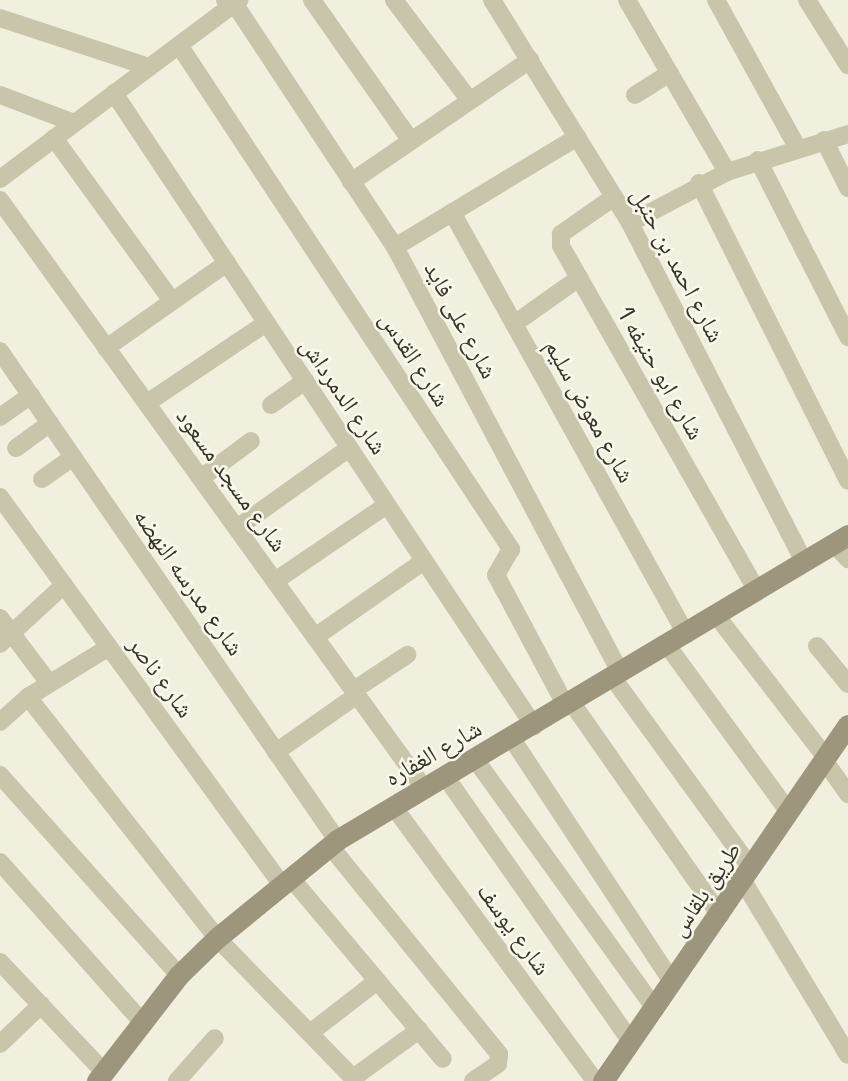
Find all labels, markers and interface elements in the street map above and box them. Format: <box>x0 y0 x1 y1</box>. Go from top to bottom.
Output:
street label: شارع احمد بن حنبل <box>625 183 731 347</box>
street label: شارع على فايد <box>418 257 504 383</box>
street label: شارع ابو حنيفه 1 <box>611 301 711 445</box>
street label: شارع القدس <box>374 306 456 412</box>
street label: شارع الدمرداش <box>294 332 394 460</box>
street label: شارع معوض سليم <box>539 334 641 488</box>
street label: شارع مسجد مسعود <box>170 403 294 557</box>
street label: شارع مدرسه النهضه <box>128 503 250 661</box>
street label: شارع ناصر <box>122 631 200 723</box>
street label: شارع الغفاره <box>379 714 487 792</box>
street label: طريق بلقاس <box>663 836 747 942</box>
street label: شارع يوسف <box>471 877 557 981</box>

